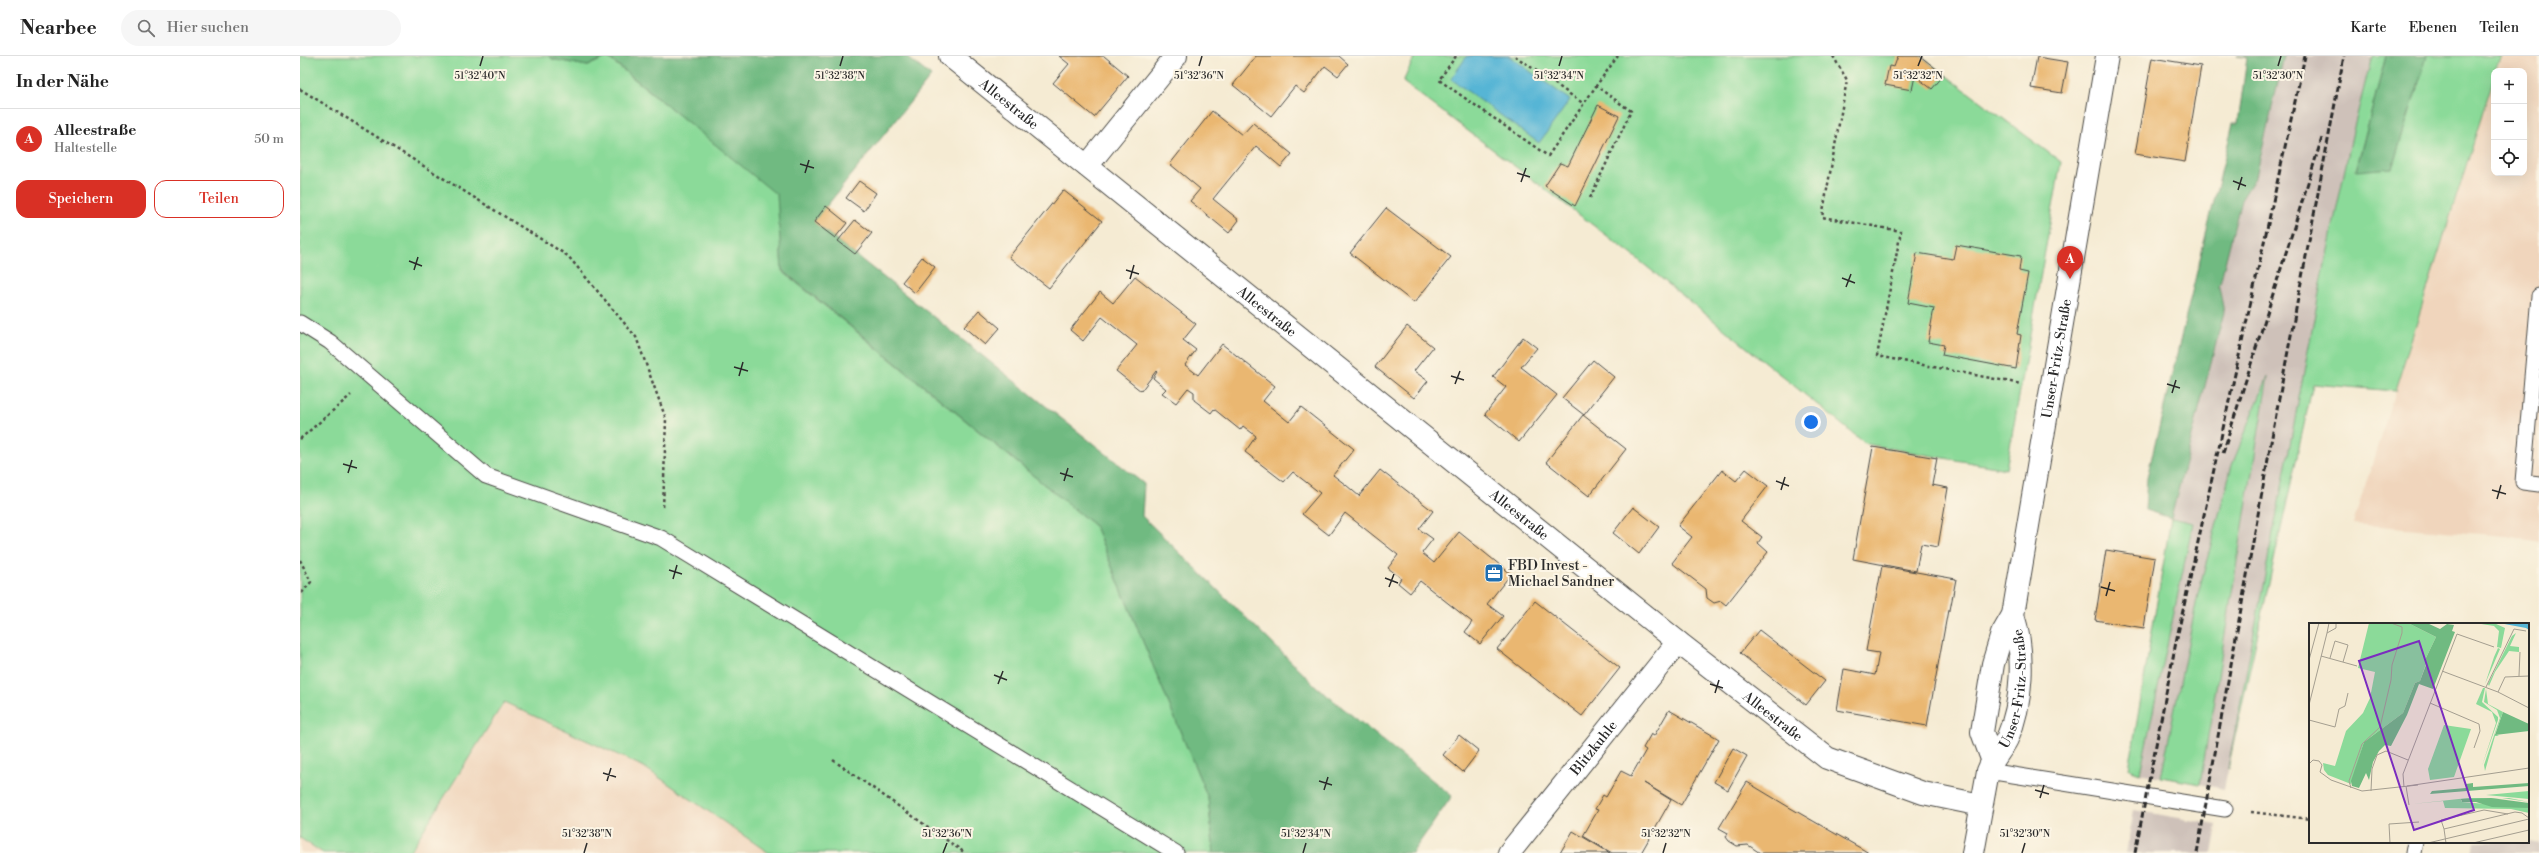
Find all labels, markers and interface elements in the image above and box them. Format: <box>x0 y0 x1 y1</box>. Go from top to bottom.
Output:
search box <box>121 10 401 46</box>
text: Nearbee <box>20 16 97 40</box>
icon: search <box>135 17 157 39</box>
text: Hier suchen <box>167 18 249 37</box>
text: Karte <box>2350 19 2387 37</box>
text: Ebenen <box>2409 19 2457 37</box>
text: Teilen <box>2479 19 2519 37</box>
map controls <box>2491 68 2527 176</box>
button: + <box>2491 68 2527 104</box>
text: 51°32'40"N <box>455 70 506 82</box>
text: 51°32'38"N <box>815 70 866 82</box>
text: 51°32'36"N <box>1174 70 1224 82</box>
text: 51°32'34"N <box>1534 70 1585 82</box>
text: 51°32'32"N <box>1893 70 1943 82</box>
text: 51°32'30"N <box>2253 70 2304 82</box>
text: In der Nähe <box>16 71 109 93</box>
street label: Alleestraße <box>974 74 1042 134</box>
button: − <box>2491 104 2527 140</box>
text: Alleestraße <box>54 121 136 140</box>
text: A <box>24 131 34 147</box>
text: 50 m <box>254 131 284 147</box>
text: Haltestelle <box>54 140 117 156</box>
button: locate <box>2491 140 2527 176</box>
button: Speichern <box>16 180 146 218</box>
button: Teilen <box>154 180 284 218</box>
pin: A <box>2057 246 2083 279</box>
street label: Alleestraße <box>1232 282 1300 341</box>
street label: Unser-Fritz-Straße <box>2038 298 2076 420</box>
your location <box>1801 412 1821 432</box>
street label: Alleestraße <box>1485 485 1552 545</box>
place label: FBD Invest - Michael Sandner <box>1508 557 1614 591</box>
office icon: FBD Invest - Michael Sandner <box>1483 562 1505 584</box>
inset map <box>2309 623 2529 843</box>
street label: Unser-Fritz-Straße <box>1996 627 2031 752</box>
street label: Alleestraße <box>1738 687 1806 746</box>
street label: Blitzkuhle <box>1566 717 1622 780</box>
text: 51°32'38"N <box>562 828 613 840</box>
text: 51°32'36"N <box>922 828 972 840</box>
text: 51°32'34"N <box>1281 828 1332 840</box>
text: 51°32'32"N <box>1641 828 1691 840</box>
text: 51°32'30"N <box>2000 828 2051 840</box>

